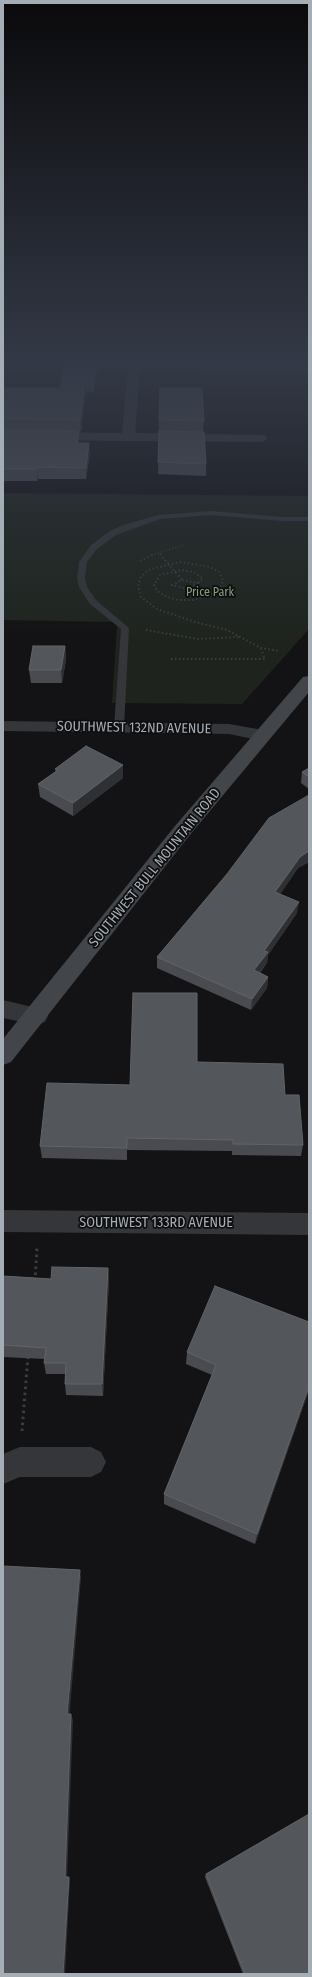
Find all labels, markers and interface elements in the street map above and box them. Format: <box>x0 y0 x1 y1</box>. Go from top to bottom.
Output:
park label: Price Park <box>186 586 234 600</box>
street label: SOUTHWEST 132ND AVENUE <box>57 718 211 738</box>
street label: SOUTHWEST BULL MOUNTAIN ROAD <box>86 785 224 951</box>
street label: SOUTHWEST 133RD AVENUE <box>79 1215 233 1231</box>

